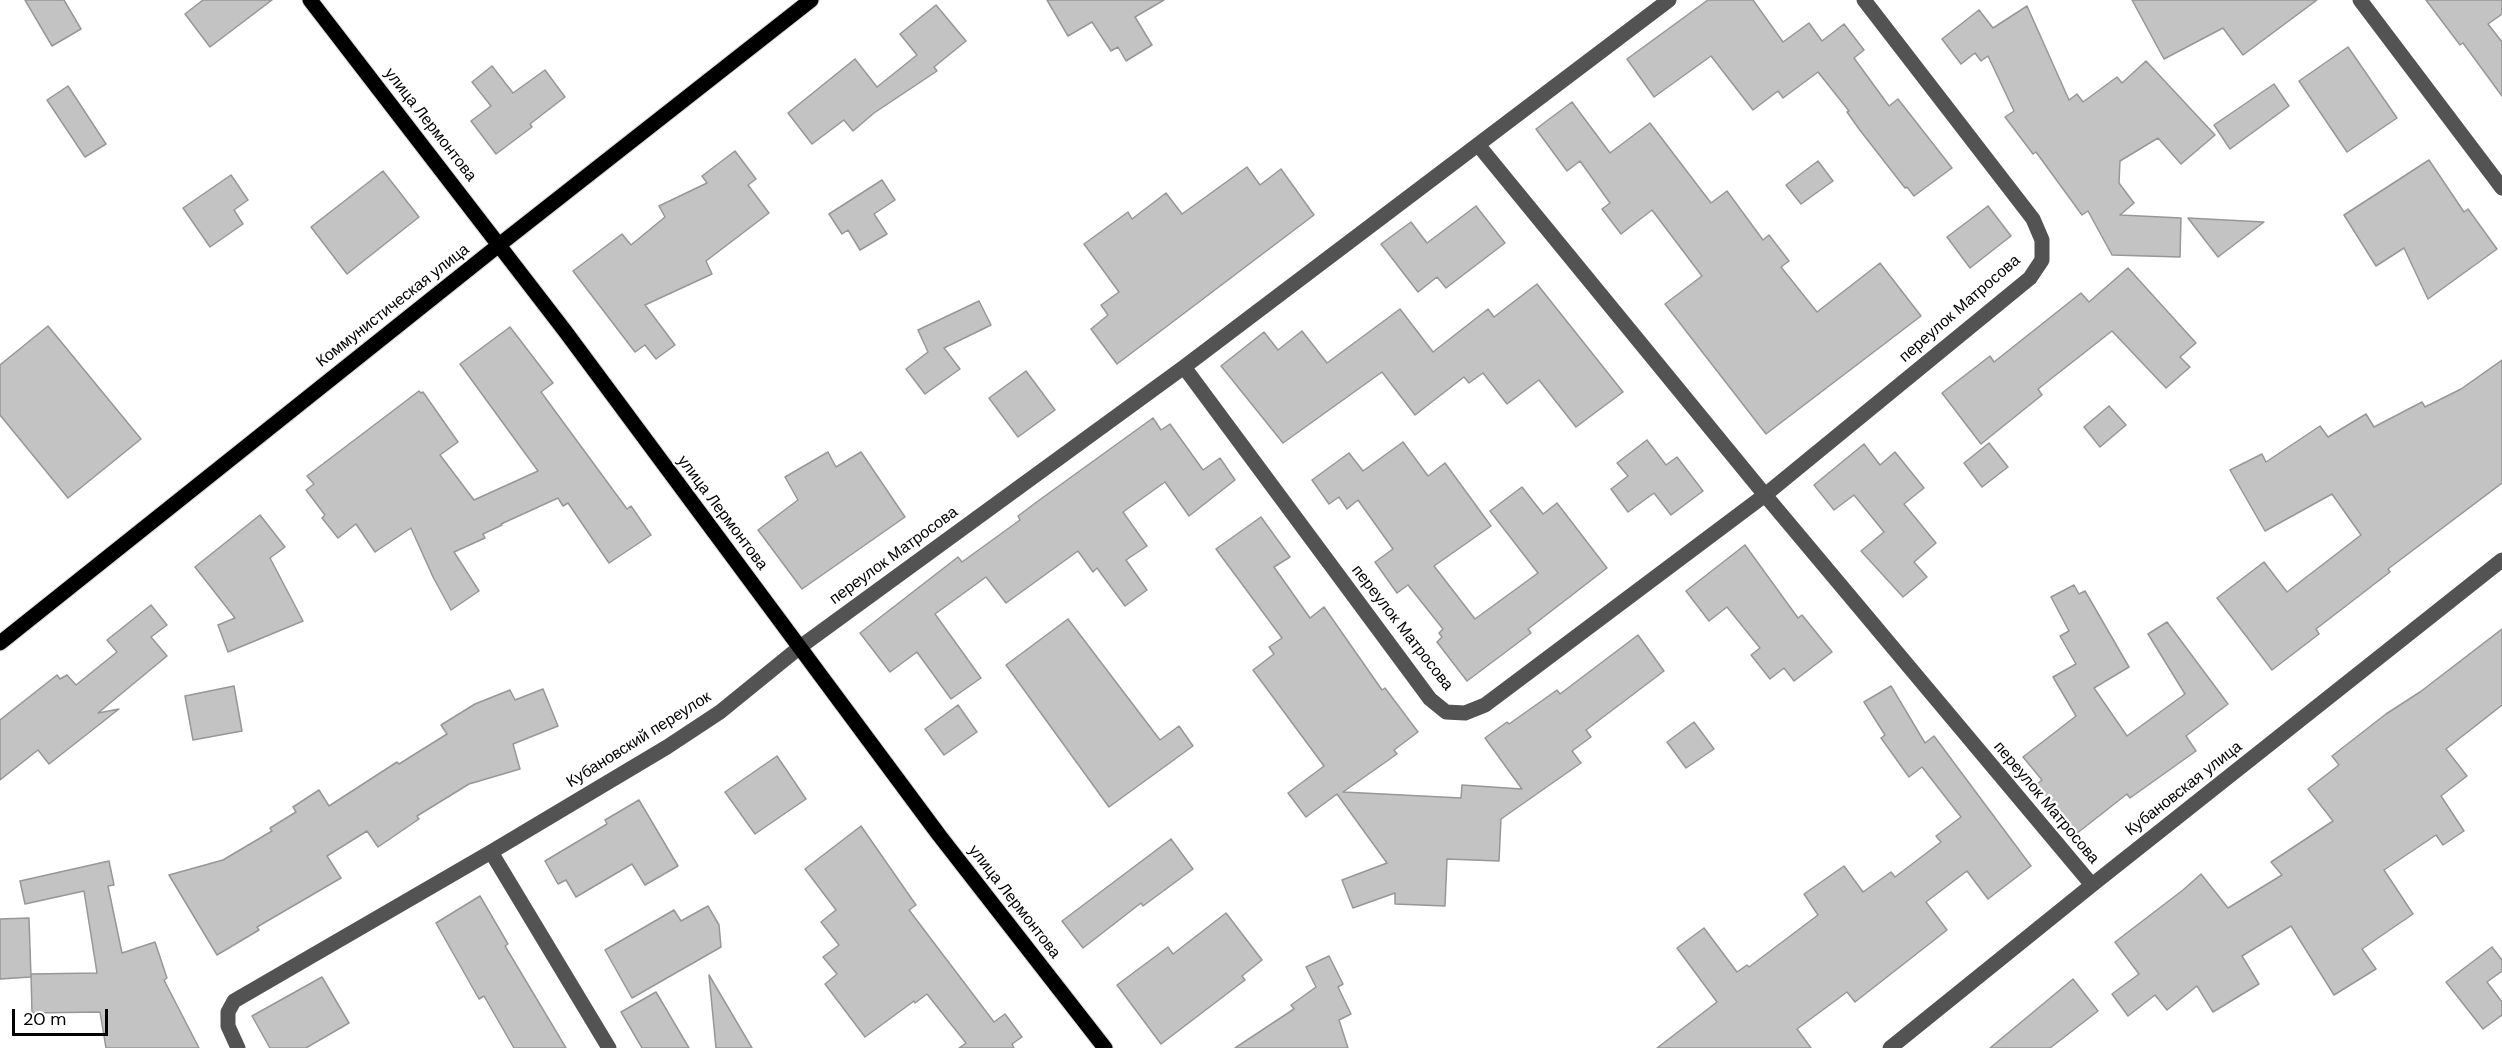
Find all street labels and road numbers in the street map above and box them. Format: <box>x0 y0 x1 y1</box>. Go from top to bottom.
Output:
street label: улица Лермонтова <box>380 65 480 185</box>
street label: Коммунистическая улица <box>313 240 473 372</box>
street label: переулок Матросова <box>1896 251 2024 367</box>
street label: улица Лермонтова <box>673 452 771 574</box>
street label: переулок Матросова <box>826 503 962 609</box>
street label: переулок Матросова <box>1347 561 1457 695</box>
street label: Кубановский переулок <box>563 688 715 792</box>
street label: переулок Матросова <box>1989 738 2103 868</box>
street label: Кубановская улица <box>2122 738 2246 840</box>
street label: улица Лермонтова <box>964 842 1064 962</box>

